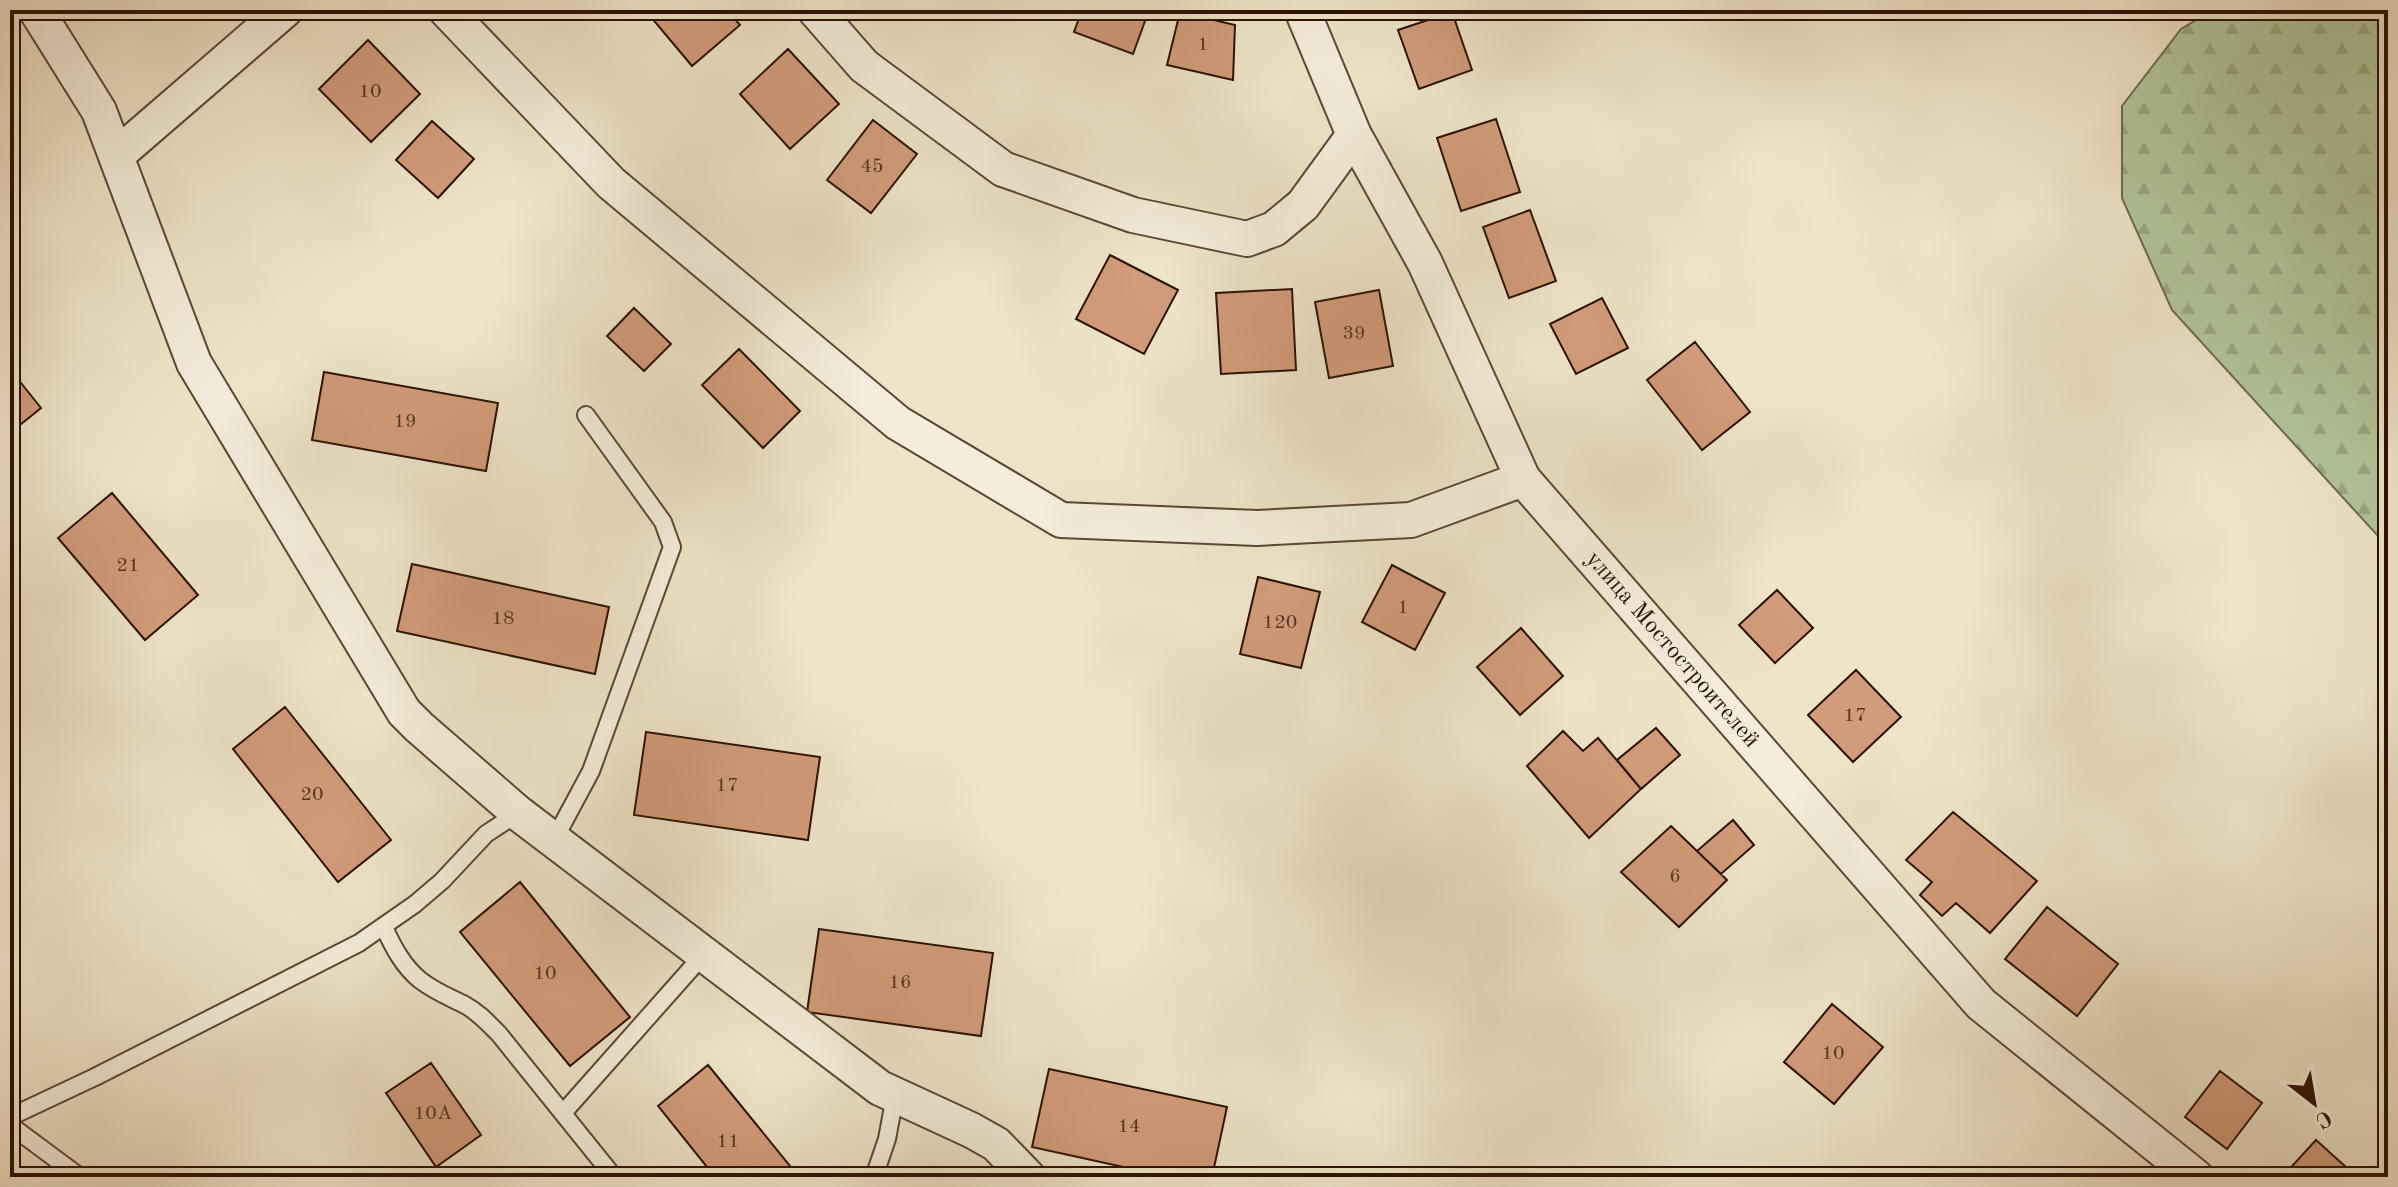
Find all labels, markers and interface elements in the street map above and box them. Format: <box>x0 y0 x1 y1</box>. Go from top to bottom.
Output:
house number: 1 <box>1197 35 1209 55</box>
house number: 10 <box>358 82 382 102</box>
house number: 45 <box>860 157 884 177</box>
house number: 39 <box>1342 324 1366 344</box>
house number: 19 <box>393 412 417 432</box>
street label: улица Мостостроителей <box>1581 547 1763 753</box>
house number: 21 <box>116 556 140 576</box>
house number: 1 <box>1397 598 1409 618</box>
house number: 18 <box>491 609 515 629</box>
house number: 120 <box>1263 613 1297 633</box>
house number: 17 <box>1843 706 1867 726</box>
house number: 17 <box>715 776 739 796</box>
house number: 20 <box>300 785 324 805</box>
house number: 6 <box>1669 867 1681 887</box>
house number: 10 <box>533 964 557 984</box>
house number: 16 <box>888 973 912 993</box>
house number: 10 <box>1821 1044 1845 1064</box>
north arrow <box>2274 1063 2354 1143</box>
house number: 10А <box>414 1104 452 1124</box>
text: С <box>2311 1105 2335 1132</box>
house number: 14 <box>1117 1117 1141 1137</box>
house number: 11 <box>716 1132 740 1152</box>

